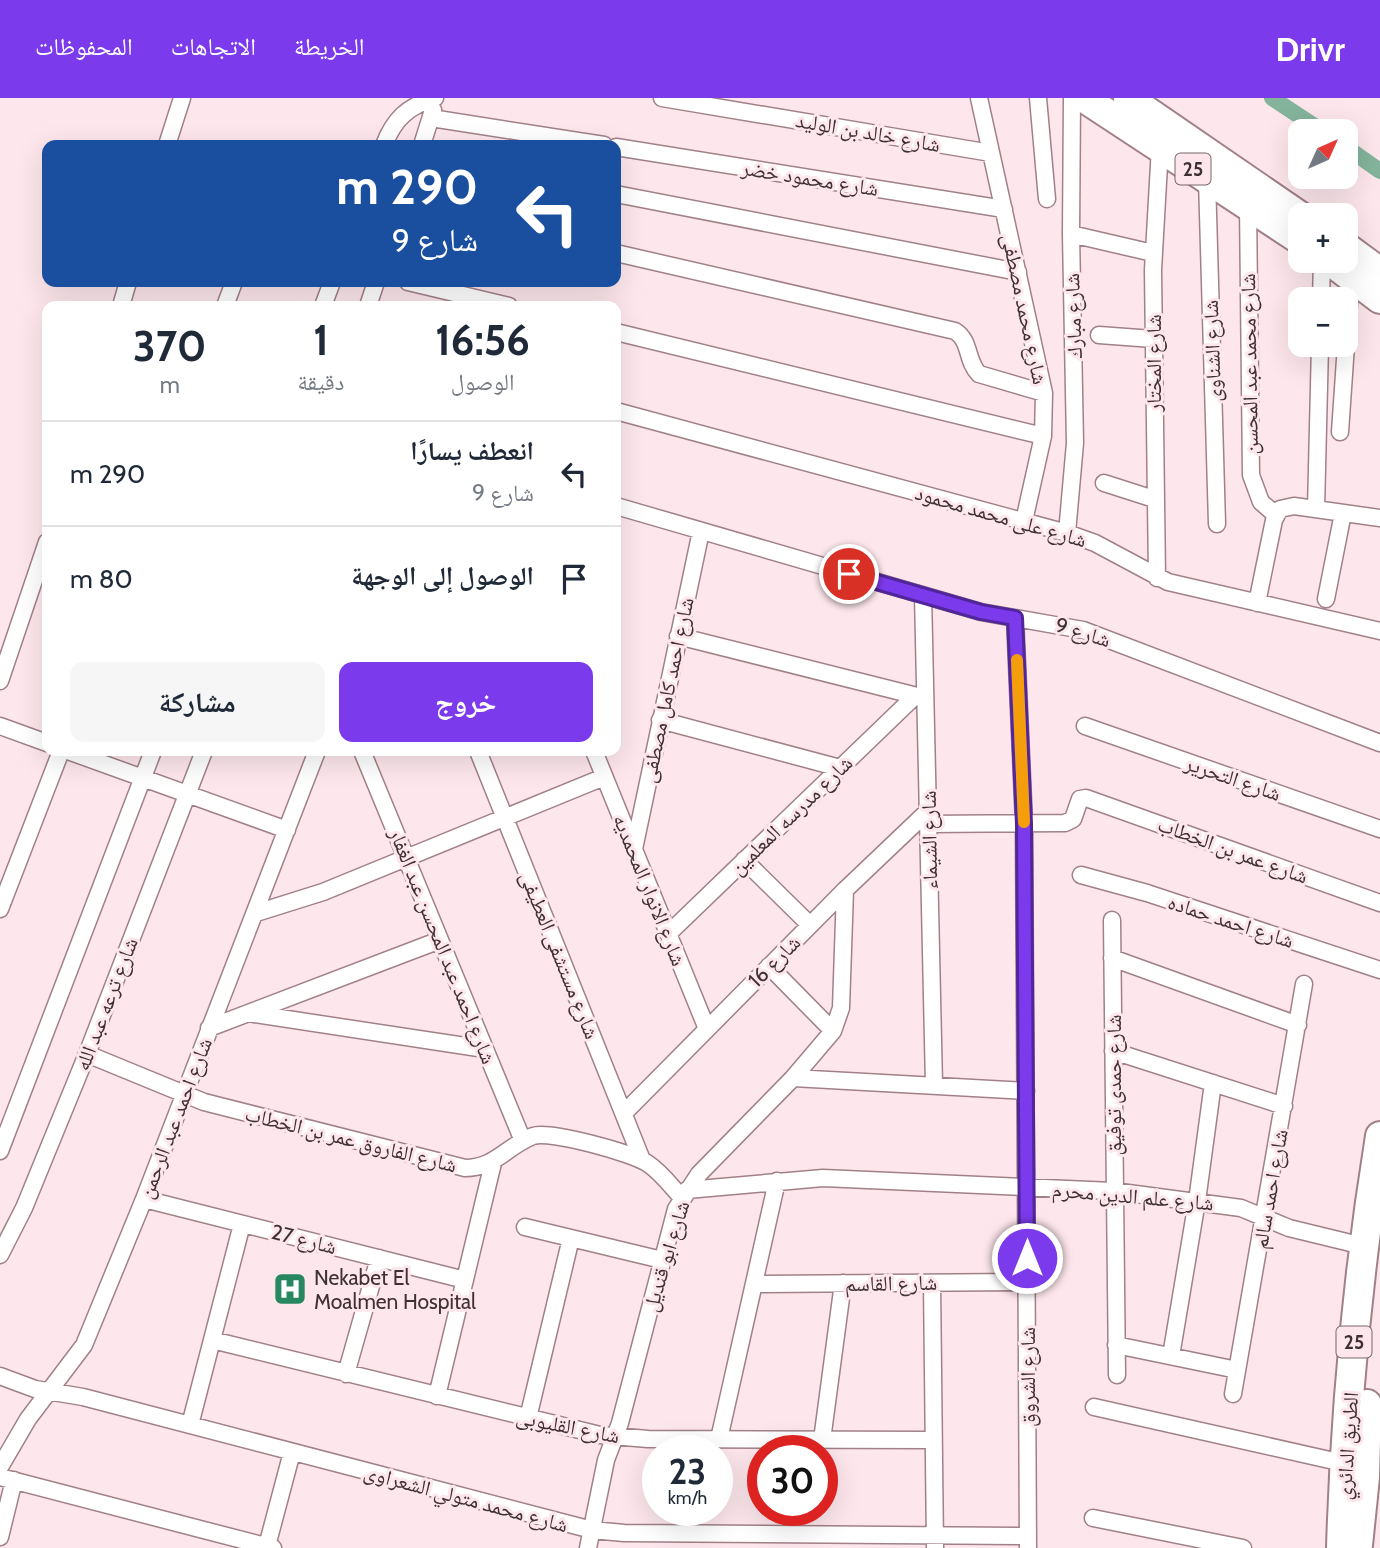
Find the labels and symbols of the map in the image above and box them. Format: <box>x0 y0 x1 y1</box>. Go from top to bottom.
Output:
street label: شارع خالد بن الوليد <box>794 107 942 158</box>
north arrow <box>1288 119 1358 189</box>
road number: 25 <box>1176 153 1210 184</box>
street label: شارع محمود خضر <box>739 155 880 202</box>
street label: شارع محمد مصطفى <box>996 231 1053 387</box>
street label: شارع مبارك <box>1059 273 1088 359</box>
street label: شارع محمد عبد المحسن <box>1235 273 1264 455</box>
street label: شارع الشناوى <box>1198 299 1227 403</box>
street label: شارع المختار <box>1141 314 1167 413</box>
street label: شارع على محمد محمود <box>912 480 1090 553</box>
pin <box>819 544 879 604</box>
street label: شارع احمد كامل مصطفى <box>635 595 700 785</box>
street label: شارع 9 <box>1052 612 1114 653</box>
street label: شارع مدرسه المعلمين <box>724 750 858 881</box>
street label: شارع التحرير <box>1180 750 1284 807</box>
street label: شارع الشيماء <box>916 790 943 890</box>
street label: شارع الانوار المحمديه <box>607 810 692 970</box>
street label: شارع عمر بن الخطاب <box>1154 811 1312 890</box>
street label: شارع احمد عبد المحسن عبد الغفار <box>383 824 502 1068</box>
street label: شارع مستشفى العطيفى <box>514 868 605 1043</box>
street label: شارع احمد حماده <box>1165 889 1297 954</box>
street label: شارع 16 <box>743 930 806 993</box>
street label: شارع ترعه عبد الله <box>69 934 144 1075</box>
street label: شارع حمدى توفيق <box>1101 1014 1127 1156</box>
street label: شارع احمد عبد الرحمن <box>133 1034 218 1202</box>
street label: شارع الفاروق عمر بن الخطاب <box>242 1101 459 1178</box>
street label: شارع احمد سالم <box>1247 1127 1295 1251</box>
street label: شارع علم الدين محرم <box>1051 1176 1215 1218</box>
street label: شارع ابو قنديل <box>637 1198 696 1315</box>
street label: شارع 27 <box>269 1219 339 1260</box>
position arrow <box>990 1221 1064 1295</box>
place label: Nekabet El Moalmen Hospital <box>314 1265 476 1314</box>
hospital icon: Nekabet El Moalmen Hospital <box>271 1270 309 1308</box>
street label: شارع القاسم <box>845 1270 937 1298</box>
road number: 25 <box>1336 1326 1372 1358</box>
street label: شارع الشروق <box>1015 1327 1041 1427</box>
street label: الطريق الدائري <box>1331 1391 1368 1501</box>
street label: شارع القليوبى <box>514 1404 622 1449</box>
speed limit sign: 30 <box>747 1435 838 1526</box>
street label: شارع محمد متولي الشعراوى <box>360 1459 571 1541</box>

